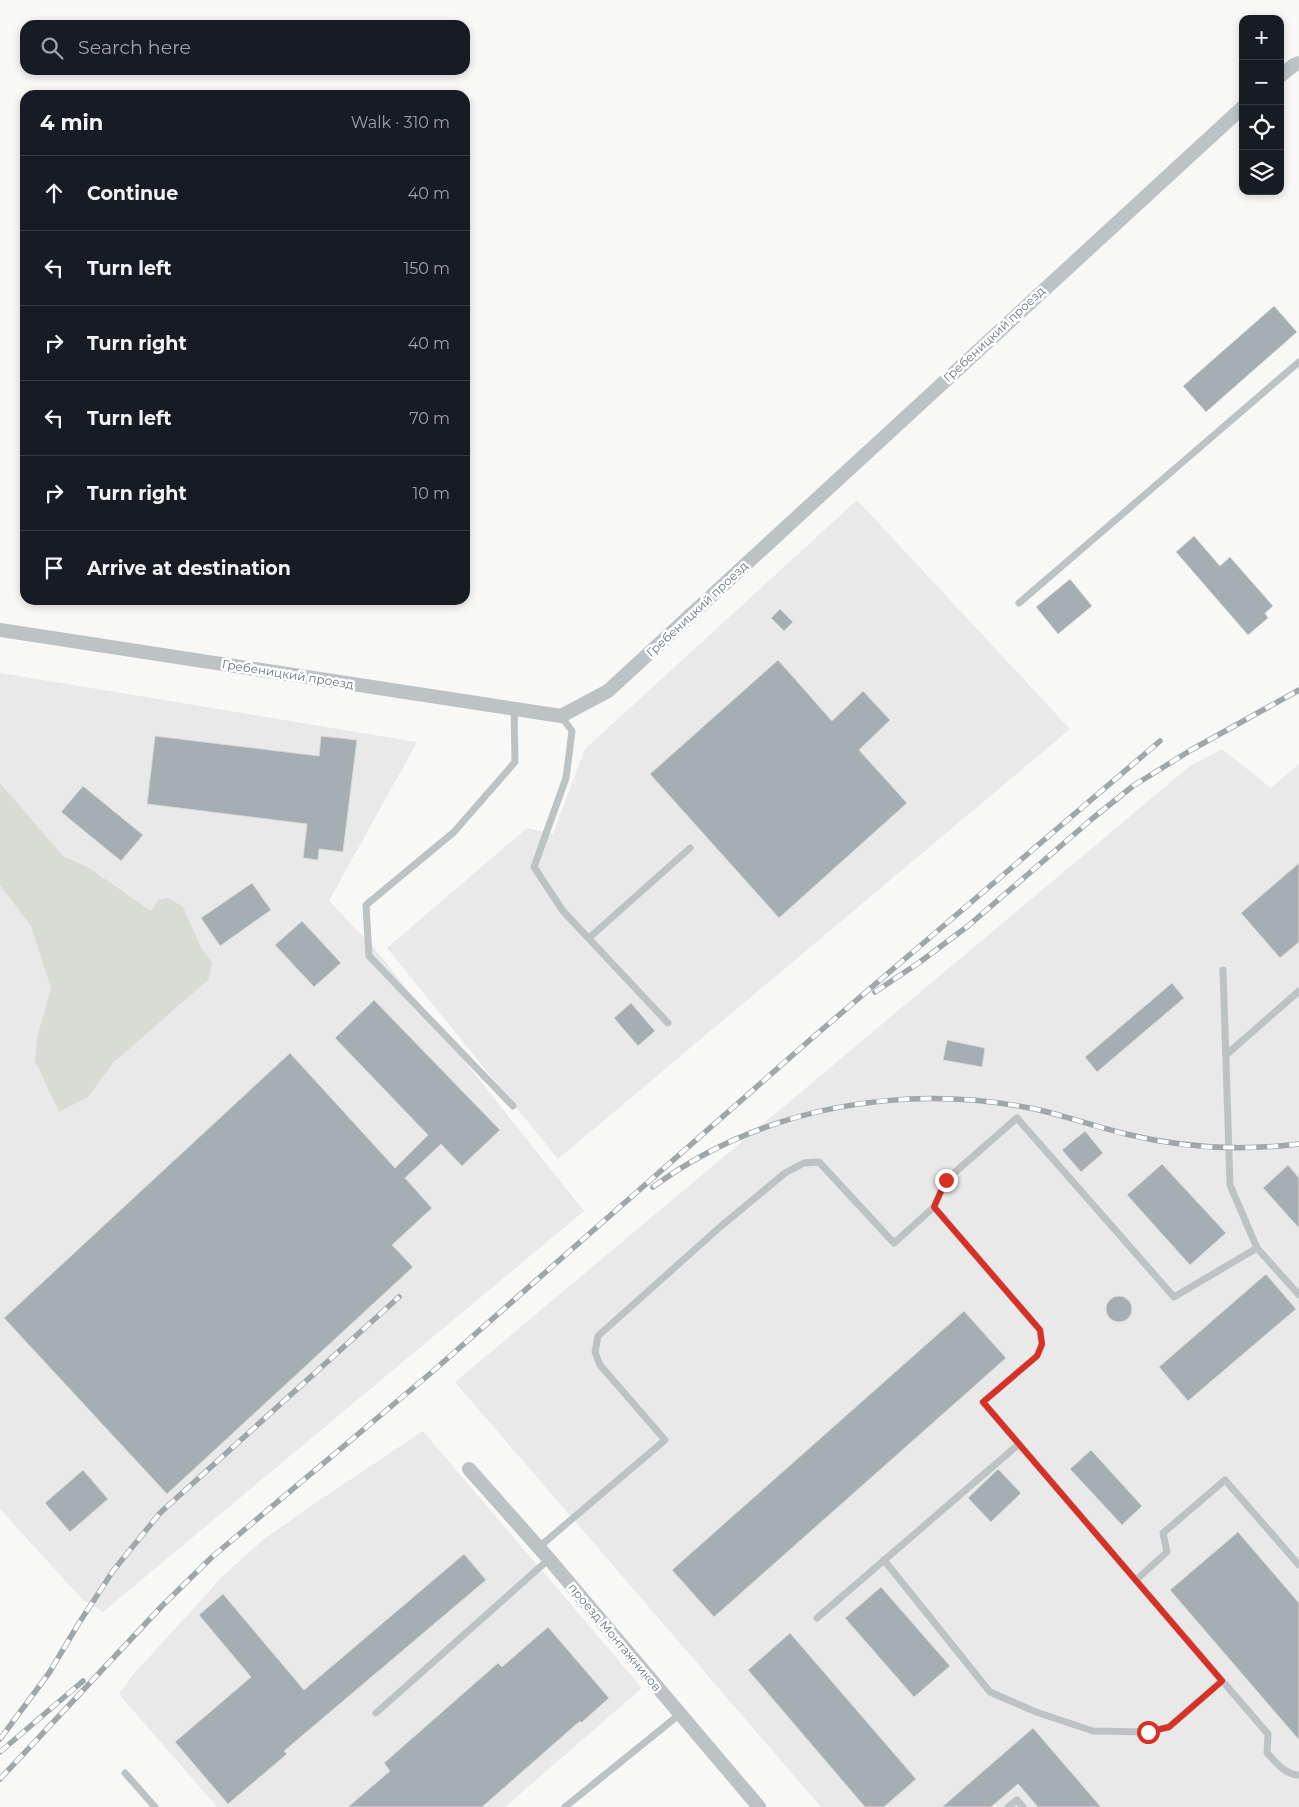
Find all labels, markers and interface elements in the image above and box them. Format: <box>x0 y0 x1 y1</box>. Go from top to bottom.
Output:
map controls <box>1239 15 1284 195</box>
button: + <box>1239 15 1284 60</box>
search box <box>20 20 470 75</box>
icon: search <box>38 34 66 62</box>
text: Search here <box>78 36 191 59</box>
button: − <box>1239 60 1284 105</box>
button: locate <box>1239 105 1284 150</box>
text: 4 min <box>40 110 103 135</box>
text: Walk · 310 m <box>351 113 450 132</box>
button: layers <box>1239 150 1284 195</box>
icon: ahead <box>40 179 68 207</box>
text: Continue <box>87 182 178 205</box>
text: 40 m <box>408 184 450 203</box>
icon: left <box>40 254 68 282</box>
text: Turn left <box>87 257 172 280</box>
text: 150 m <box>403 259 450 278</box>
street label: Гребеницкий проезд <box>940 283 1048 385</box>
icon: right <box>40 329 68 357</box>
text: Turn right <box>87 332 187 355</box>
text: 40 m <box>408 334 450 353</box>
icon: left <box>40 404 68 432</box>
text: Turn left <box>87 407 172 430</box>
text: 70 m <box>409 409 450 428</box>
icon: right <box>40 479 68 507</box>
text: Turn right <box>87 482 187 505</box>
text: 10 m <box>412 484 450 503</box>
icon: arrive <box>40 554 68 582</box>
text: Arrive at destination <box>87 557 291 580</box>
street label: Гребеницкий проезд <box>643 558 751 660</box>
street label: Гребеницкий проезд <box>221 656 355 692</box>
route end <box>935 1169 958 1192</box>
street label: проезд Монтажников <box>565 1580 665 1694</box>
route start <box>1137 1721 1160 1744</box>

